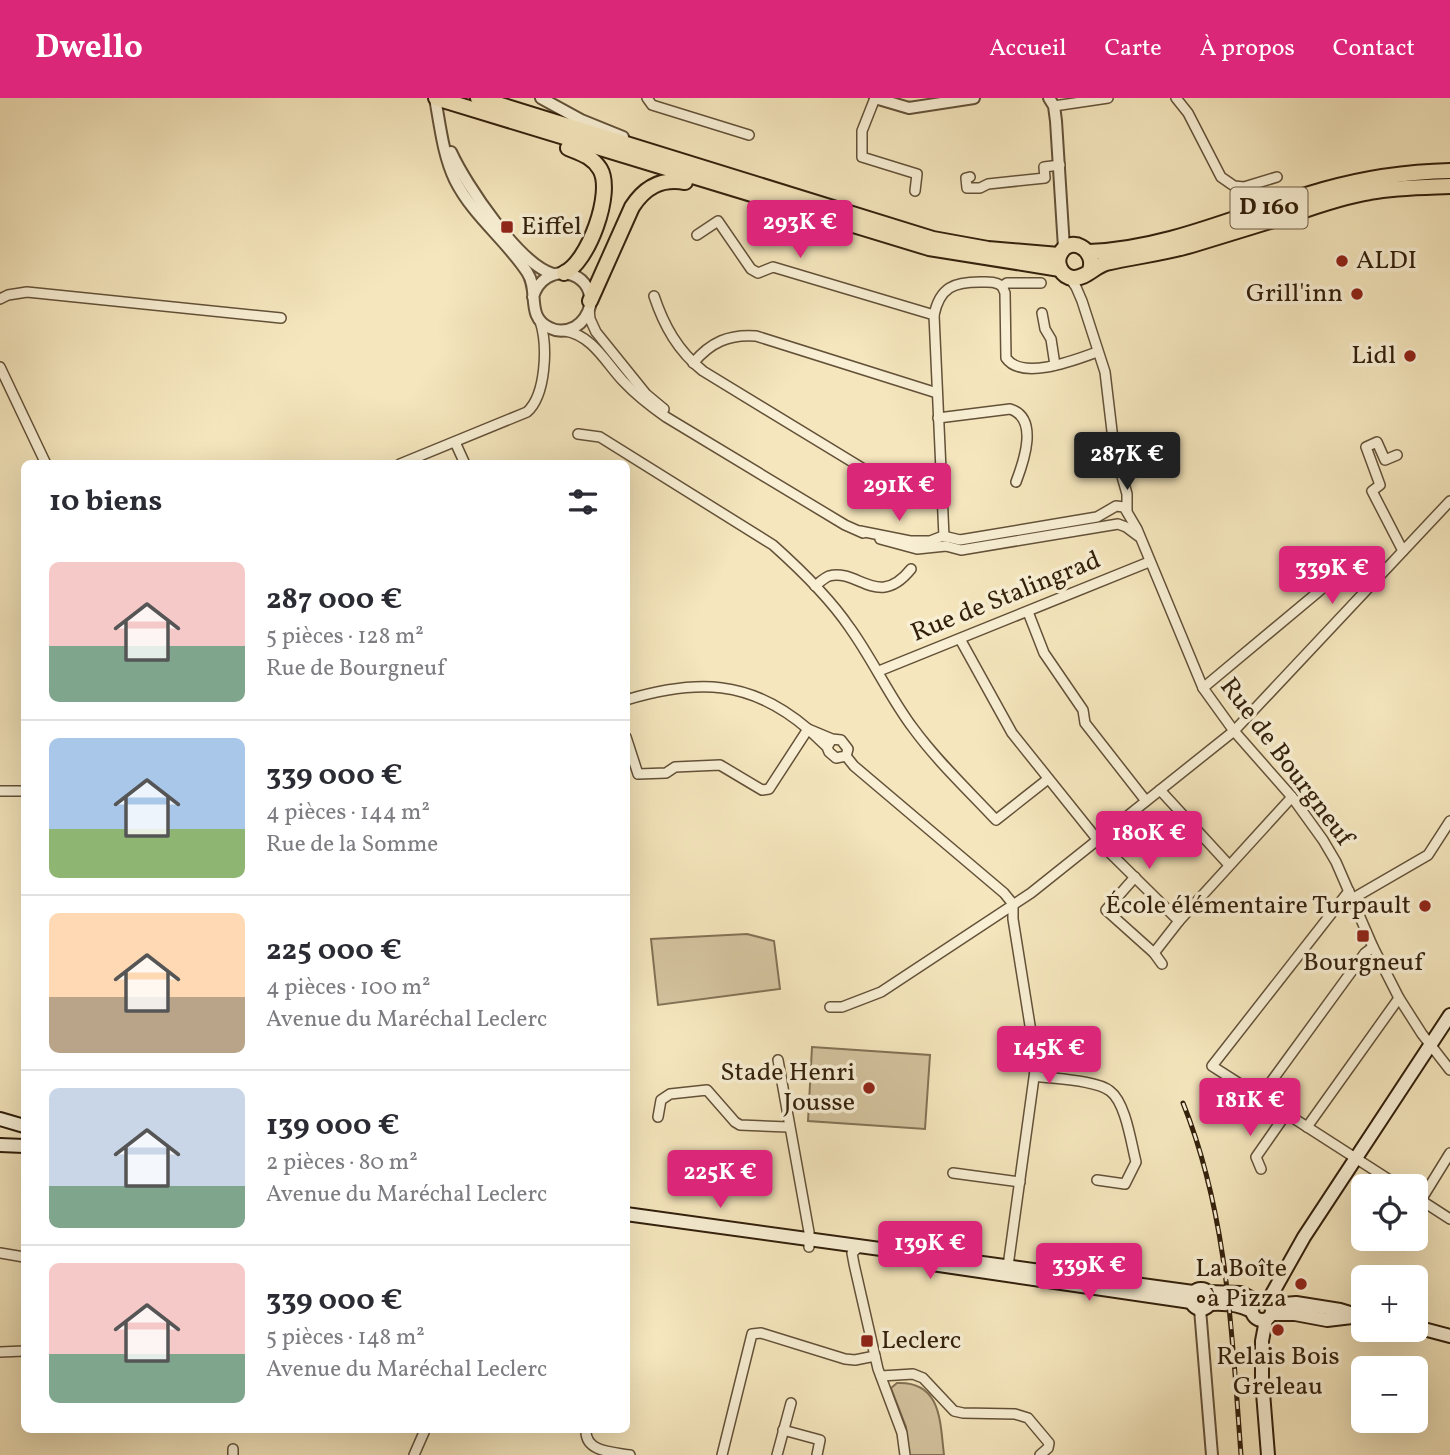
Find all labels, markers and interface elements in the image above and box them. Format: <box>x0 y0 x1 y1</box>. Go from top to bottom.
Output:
text: Dwello <box>35 26 143 72</box>
text: Accueil <box>989 32 1066 66</box>
text: Carte <box>1104 32 1162 66</box>
text: À propos <box>1200 32 1295 66</box>
text: Contact <box>1333 32 1415 66</box>
road number: D 160 <box>1230 188 1308 228</box>
pin: 293K € <box>743 200 857 260</box>
text: 293K € <box>763 207 837 239</box>
place label: Eiffel <box>521 209 582 245</box>
marker: Eiffel <box>499 219 515 235</box>
place label: ALDI <box>1356 243 1417 279</box>
marker: ALDI <box>1334 253 1350 269</box>
place label: Grill'inn <box>1246 276 1343 312</box>
marker: Grill'inn <box>1349 286 1365 302</box>
place label: Lidl <box>1351 338 1396 374</box>
marker: Lidl <box>1402 348 1418 364</box>
pin: 287K € <box>1070 432 1184 492</box>
text: 287K € <box>1090 439 1164 471</box>
pin: 291K € <box>842 464 956 523</box>
text: 291K € <box>863 470 935 502</box>
text: 10 biens <box>49 481 162 523</box>
icon: filters <box>564 483 602 521</box>
street label: Rue de Stalingrad <box>906 543 1106 651</box>
pin: 339K € <box>1275 546 1389 606</box>
text: 339K € <box>1295 553 1369 585</box>
text: 287 000 € <box>266 579 402 621</box>
icon: home <box>105 590 189 674</box>
text: 5 pièces · 128 m² <box>266 621 424 653</box>
text: Rue de Bourgneuf <box>266 653 445 685</box>
street label: Rue de Bourgneuf <box>1211 670 1363 855</box>
text: 339 000 € <box>266 755 403 797</box>
icon: home <box>105 766 189 850</box>
text: 4 pièces · 144 m² <box>266 797 430 829</box>
pin: 180K € <box>1092 812 1206 871</box>
text: 180K € <box>1112 818 1186 850</box>
text: Rue de la Somme <box>266 829 438 861</box>
place label: École élémentaire Turpault <box>1105 888 1411 924</box>
marker: École élémentaire Turpault <box>1417 898 1433 914</box>
marker: Bourgneuf <box>1355 928 1371 944</box>
text: 225 000 € <box>266 930 402 972</box>
icon: home <box>105 941 189 1025</box>
place label: Bourgneuf <box>1303 945 1425 981</box>
text: 4 pièces · 100 m² <box>266 972 431 1004</box>
text: Avenue du Maréchal Leclerc <box>266 1004 547 1036</box>
pin: 145K € <box>992 1026 1106 1086</box>
text: 145K € <box>1013 1033 1085 1065</box>
place label: Stade Henri Jousse <box>720 1055 855 1121</box>
pin: 181K € <box>1193 1079 1307 1138</box>
marker: Stade Henri Jousse <box>861 1080 877 1096</box>
text: 181K € <box>1215 1085 1285 1117</box>
text: 139 000 € <box>266 1105 400 1147</box>
icon: home <box>105 1116 189 1200</box>
text: 2 pièces · 80 m² <box>266 1147 418 1179</box>
pin: 225K € <box>663 1150 777 1210</box>
text: 225K € <box>683 1157 757 1189</box>
map controls <box>1351 1174 1428 1433</box>
button: locate <box>1351 1174 1428 1251</box>
text: Avenue du Maréchal Leclerc <box>266 1179 547 1211</box>
pin: 139K € <box>873 1222 987 1281</box>
text: 139K € <box>894 1228 966 1260</box>
pin: 339K € <box>1032 1244 1146 1303</box>
text: 339K € <box>1052 1250 1126 1282</box>
place label: La Boîte à Pizza <box>1195 1251 1287 1317</box>
button: + <box>1351 1265 1428 1342</box>
marker: La Boîte à Pizza <box>1293 1276 1309 1292</box>
text: 339 000 € <box>266 1280 403 1322</box>
icon: home <box>105 1291 189 1375</box>
text: 5 pièces · 148 m² <box>266 1322 425 1354</box>
marker: Relais Bois Greleau <box>1270 1322 1286 1338</box>
place label: Leclerc <box>881 1323 961 1359</box>
marker: Leclerc <box>859 1333 875 1349</box>
place label: Relais Bois Greleau <box>1216 1339 1340 1405</box>
text: Avenue du Maréchal Leclerc <box>266 1354 547 1386</box>
button: − <box>1351 1356 1428 1433</box>

